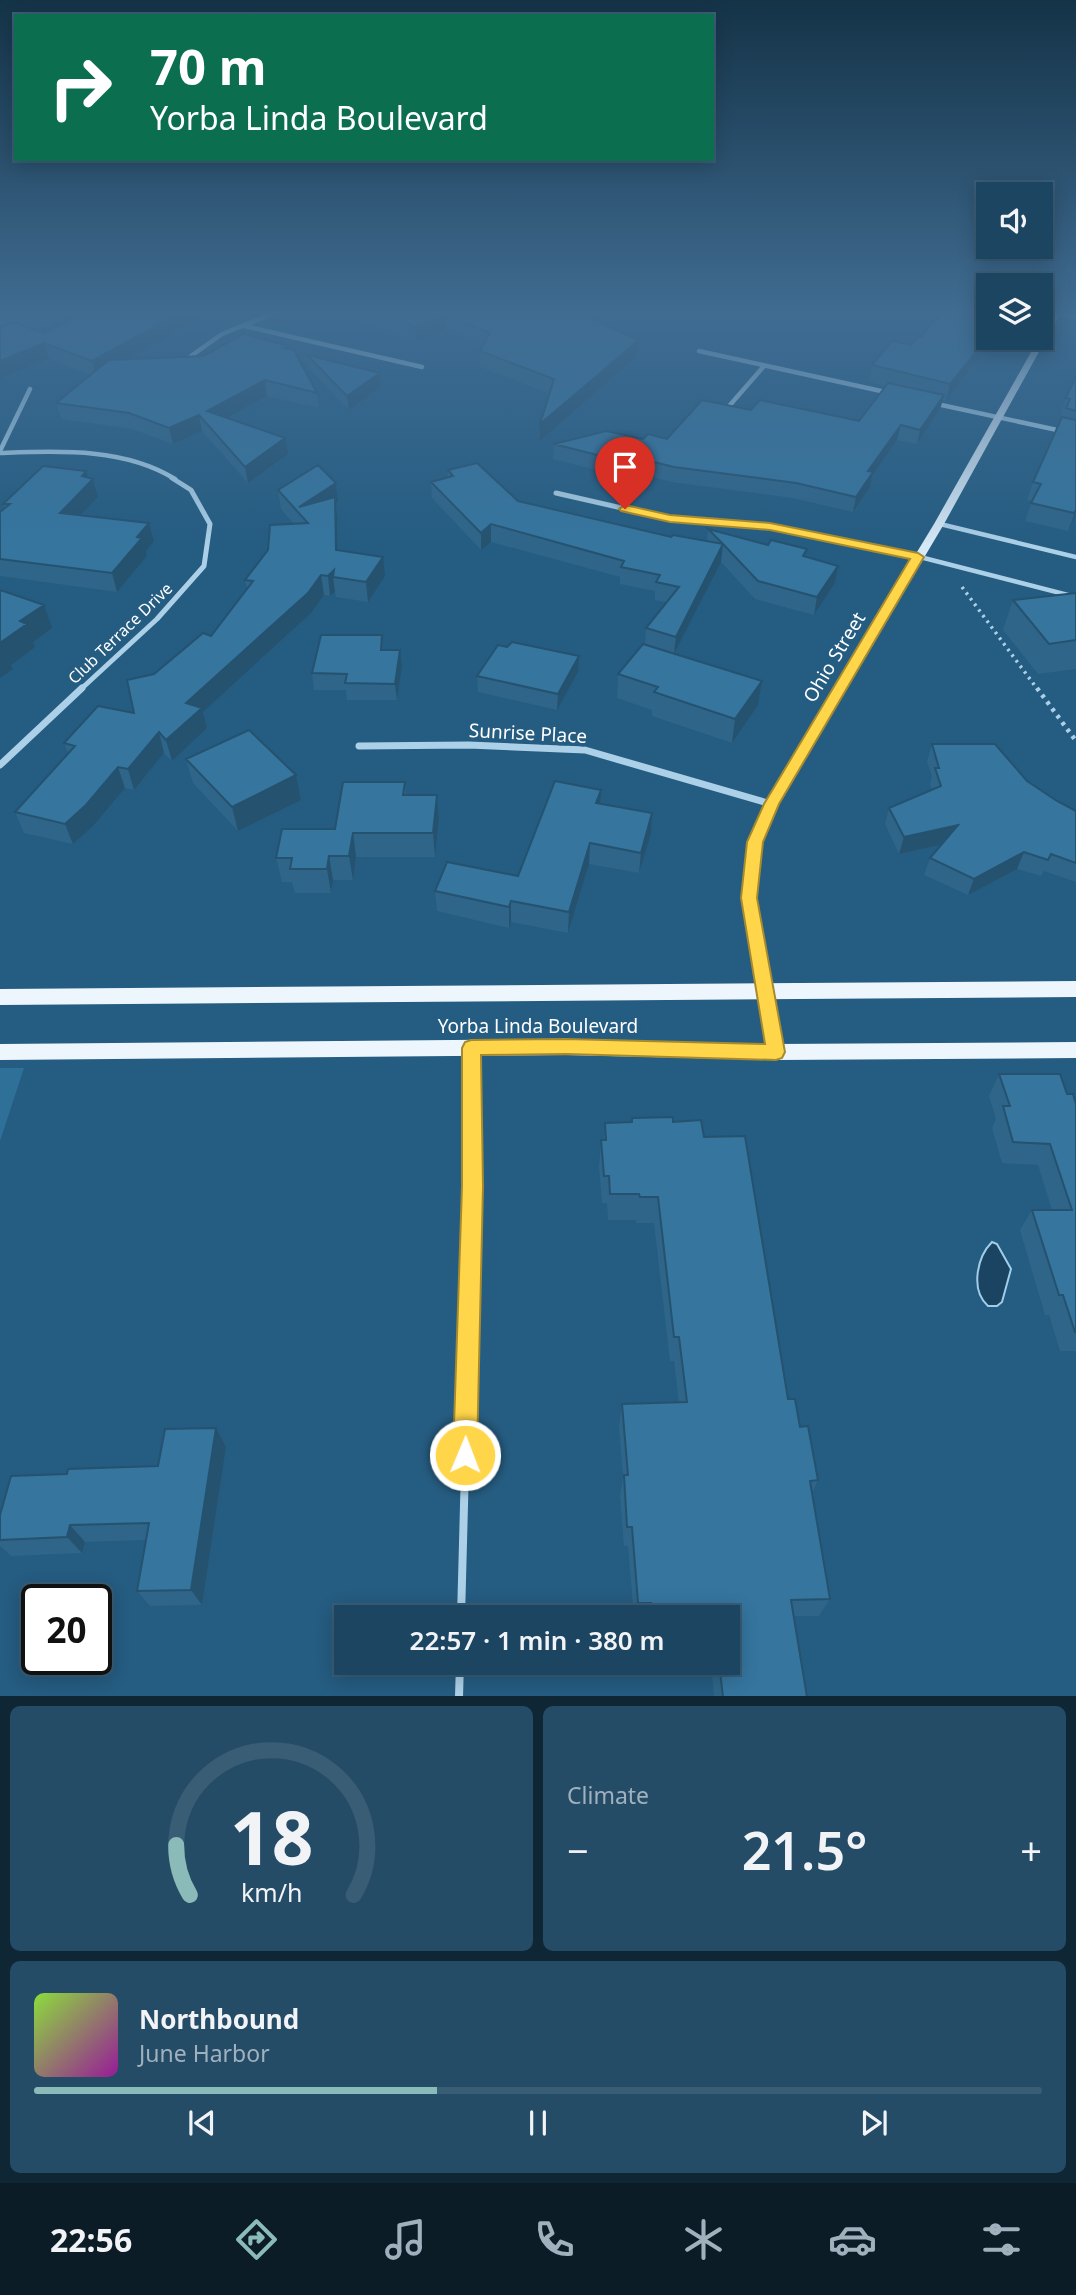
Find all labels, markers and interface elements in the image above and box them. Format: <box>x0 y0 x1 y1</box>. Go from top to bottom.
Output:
text: 70 m <box>150 33 267 99</box>
icon: right <box>35 42 126 133</box>
text: Yorba Linda Boulevard <box>150 96 488 139</box>
map controls <box>976 182 1053 350</box>
button: sound <box>976 182 1053 259</box>
button: layers <box>976 273 1053 350</box>
pin <box>595 437 655 509</box>
icon: arrive <box>606 448 644 486</box>
street label: Club Terrace Drive <box>63 577 177 689</box>
street label: Ohio Street <box>797 607 871 707</box>
street label: Sunrise Place <box>468 717 588 749</box>
street label: Yorba Linda Boulevard <box>438 1013 638 1039</box>
position arrow <box>428 1418 502 1492</box>
speed limit sign: 20 <box>21 1584 112 1675</box>
text: 22:57 · 1 min · 380 m <box>410 1622 664 1658</box>
text: Climate <box>567 1779 649 1811</box>
text: 18 <box>230 1787 313 1886</box>
text: 21.5° <box>742 1814 867 1885</box>
text: − <box>567 1824 589 1876</box>
text: + <box>1020 1824 1042 1876</box>
text: km/h <box>241 1874 302 1908</box>
text: Northbound <box>139 2001 299 2037</box>
text: June Harbor <box>139 2037 270 2069</box>
icon: previous <box>183 2104 221 2142</box>
icon: pause <box>519 2104 557 2142</box>
icon: next <box>855 2104 893 2142</box>
icon: directions <box>232 2215 281 2264</box>
icon: music <box>381 2215 430 2264</box>
icon: phone <box>530 2215 579 2264</box>
icon: climate <box>679 2215 728 2264</box>
icon: car <box>828 2215 877 2264</box>
icon: filters <box>977 2215 1026 2264</box>
text: 22:56 <box>50 2218 132 2261</box>

